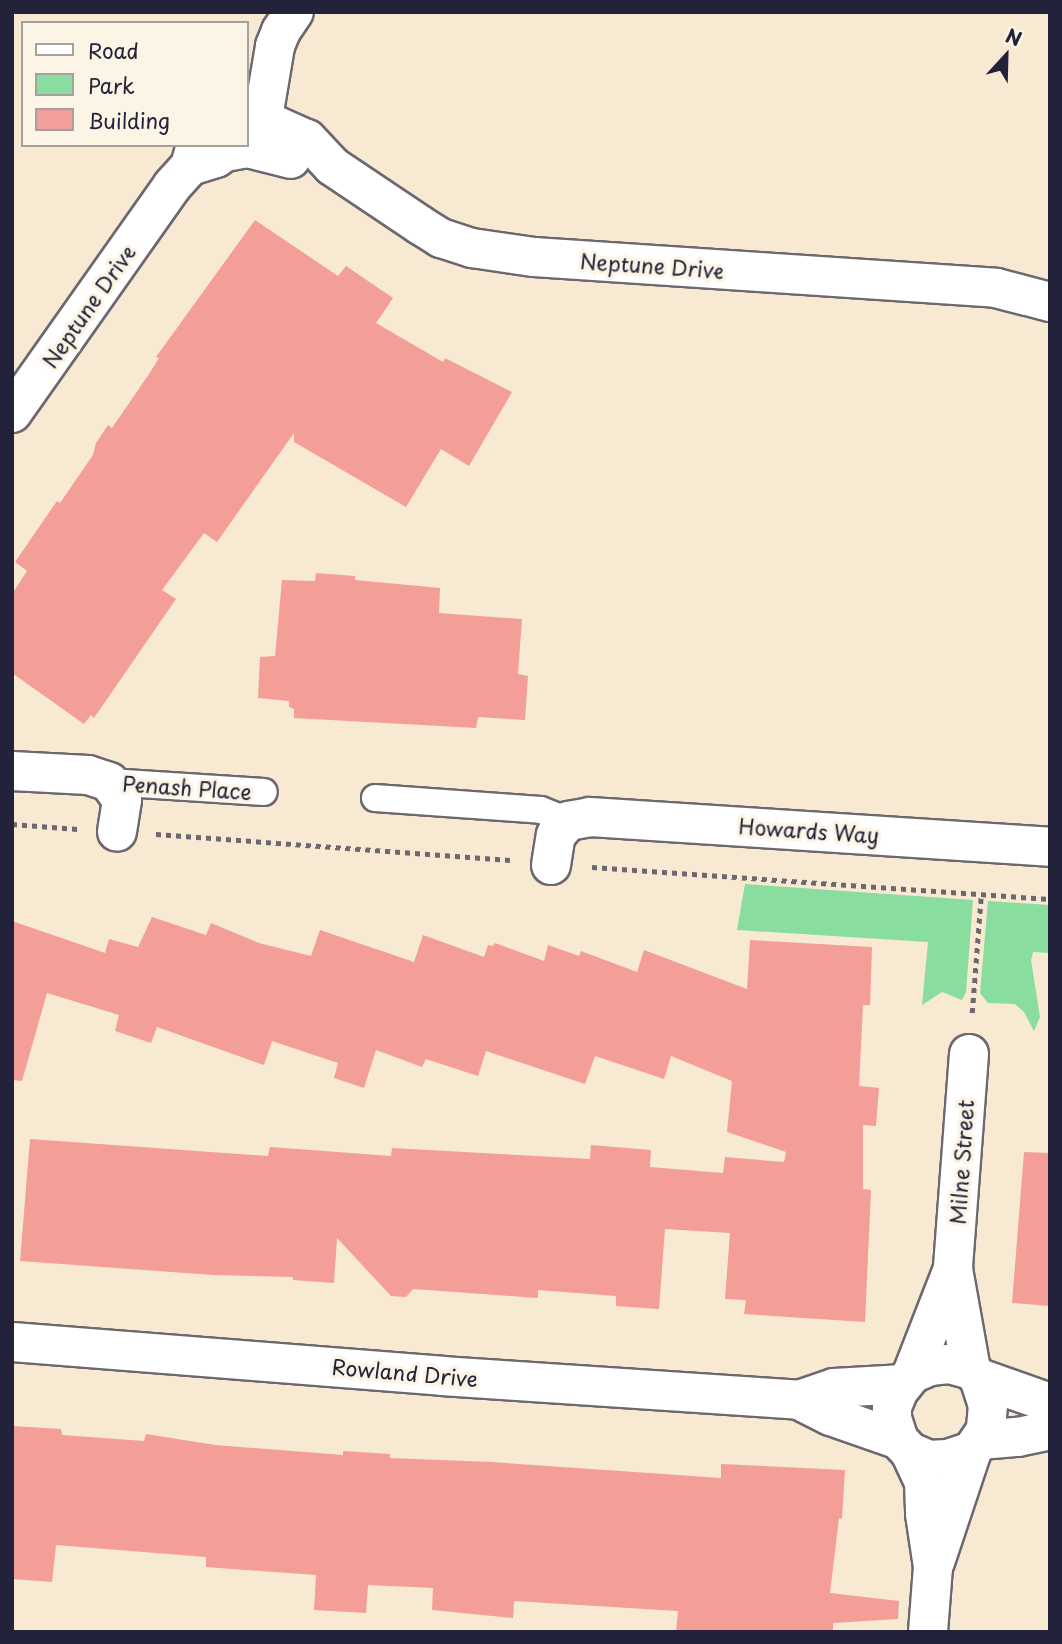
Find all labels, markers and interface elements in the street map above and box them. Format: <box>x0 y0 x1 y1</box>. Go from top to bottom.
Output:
legend <box>21 21 248 147</box>
north arrow <box>971 21 1041 91</box>
text: N <box>1002 21 1026 52</box>
text: Road <box>88 34 139 66</box>
text: Park <box>88 69 135 101</box>
text: Building <box>88 104 170 136</box>
street label: Neptune Drive <box>36 239 140 373</box>
street label: Neptune Drive <box>578 247 726 283</box>
street label: Penash Place <box>121 770 253 804</box>
street label: Howards Way <box>738 813 880 847</box>
street label: Milne Street <box>944 1099 978 1225</box>
street label: Rowland Drive <box>331 1353 479 1391</box>

